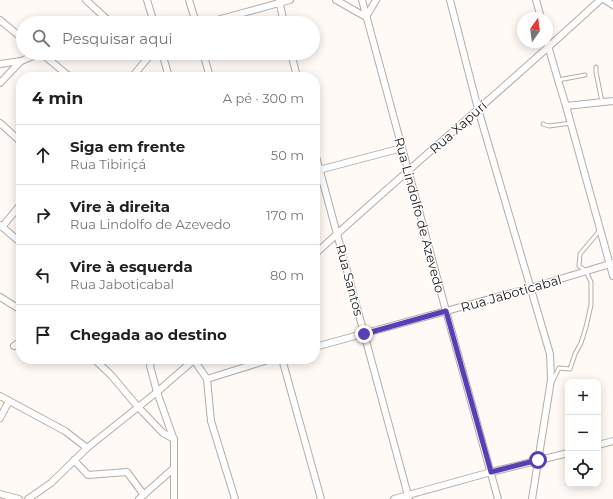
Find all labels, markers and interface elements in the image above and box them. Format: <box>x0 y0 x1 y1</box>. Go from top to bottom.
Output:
north arrow <box>517 12 553 48</box>
search box <box>16 16 320 60</box>
icon: search <box>30 27 52 49</box>
text: Pesquisar aqui <box>62 29 173 48</box>
text: 4 min <box>32 88 83 108</box>
text: A pé · 300 m <box>223 90 304 106</box>
street label: Rua Xapurí <box>426 97 490 157</box>
street label: Rua Lindolfo de Azevedo <box>391 135 449 295</box>
text: Siga em frente <box>70 137 185 156</box>
icon: ahead <box>32 144 54 166</box>
text: 50 m <box>271 147 304 163</box>
text: Rua Tibiriçá <box>70 156 146 172</box>
text: Vire à direita <box>70 197 170 216</box>
icon: right <box>32 204 54 226</box>
text: 170 m <box>266 207 304 223</box>
text: Rua Lindolfo de Azevedo <box>70 216 231 232</box>
street label: Rua Santos <box>333 243 367 317</box>
text: Vire à esquerda <box>70 257 193 276</box>
icon: left <box>32 264 54 286</box>
text: 80 m <box>270 267 304 283</box>
street label: Rua Jaboticabal <box>459 271 563 315</box>
text: Rua Jaboticabal <box>70 276 174 292</box>
icon: arrive <box>32 324 54 346</box>
text: Chegada ao destino <box>70 325 227 344</box>
route end <box>355 325 373 343</box>
map controls <box>565 379 601 487</box>
button: + <box>565 379 601 415</box>
button: − <box>565 415 601 451</box>
route start <box>529 451 547 469</box>
button: locate <box>565 451 601 487</box>

